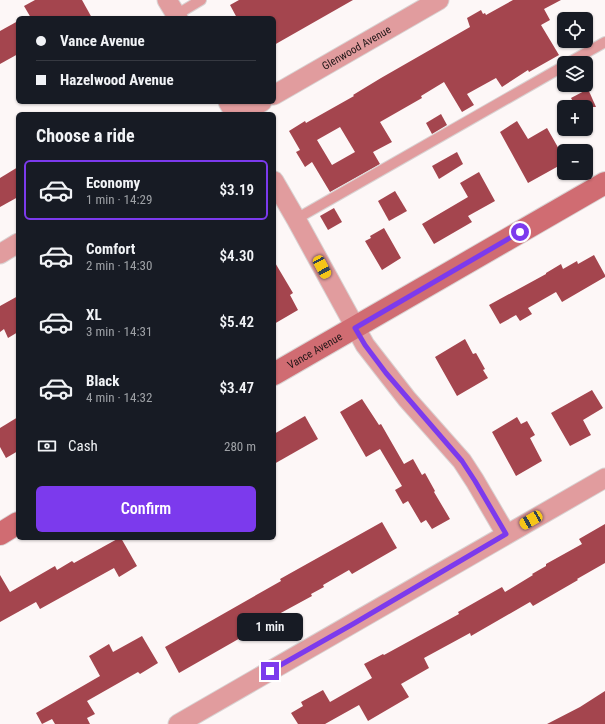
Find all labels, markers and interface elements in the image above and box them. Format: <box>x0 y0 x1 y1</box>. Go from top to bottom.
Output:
map controls <box>557 12 593 180</box>
button: locate <box>557 12 593 48</box>
street label: Glenwood Avenue <box>320 23 393 73</box>
text: Vance Avenue <box>60 32 145 50</box>
button: layers <box>557 56 593 92</box>
text: Hazelwood Avenue <box>60 71 174 89</box>
button: + <box>557 100 593 136</box>
text: Choose a ride <box>36 125 135 146</box>
button: − <box>557 144 593 180</box>
icon: car <box>38 172 74 208</box>
text: Economy <box>86 174 140 192</box>
text: $3.19 <box>220 181 254 199</box>
text: 1 min · 14:29 <box>86 192 152 207</box>
route start <box>511 223 529 241</box>
icon: car <box>38 238 74 274</box>
text: Comfort <box>86 240 135 258</box>
text: $4.30 <box>220 247 254 265</box>
car <box>311 254 333 280</box>
text: 2 min · 14:30 <box>86 258 152 273</box>
icon: car <box>38 304 74 340</box>
text: XL <box>86 306 102 324</box>
text: $5.42 <box>220 313 254 331</box>
text: 3 min · 14:31 <box>86 324 152 339</box>
street label: Vance Avenue <box>285 330 344 371</box>
icon: car <box>38 370 74 406</box>
text: Black <box>86 372 119 390</box>
text: $3.47 <box>220 379 254 397</box>
text: 4 min · 14:32 <box>86 390 152 405</box>
icon: cash <box>36 435 58 457</box>
text: Cash <box>68 437 98 455</box>
text: 280 m <box>224 439 256 454</box>
button: Confirm <box>36 486 256 532</box>
car <box>518 509 544 531</box>
callout: 1 min <box>237 613 303 641</box>
text: 1 min <box>256 619 284 634</box>
route end <box>261 662 279 680</box>

